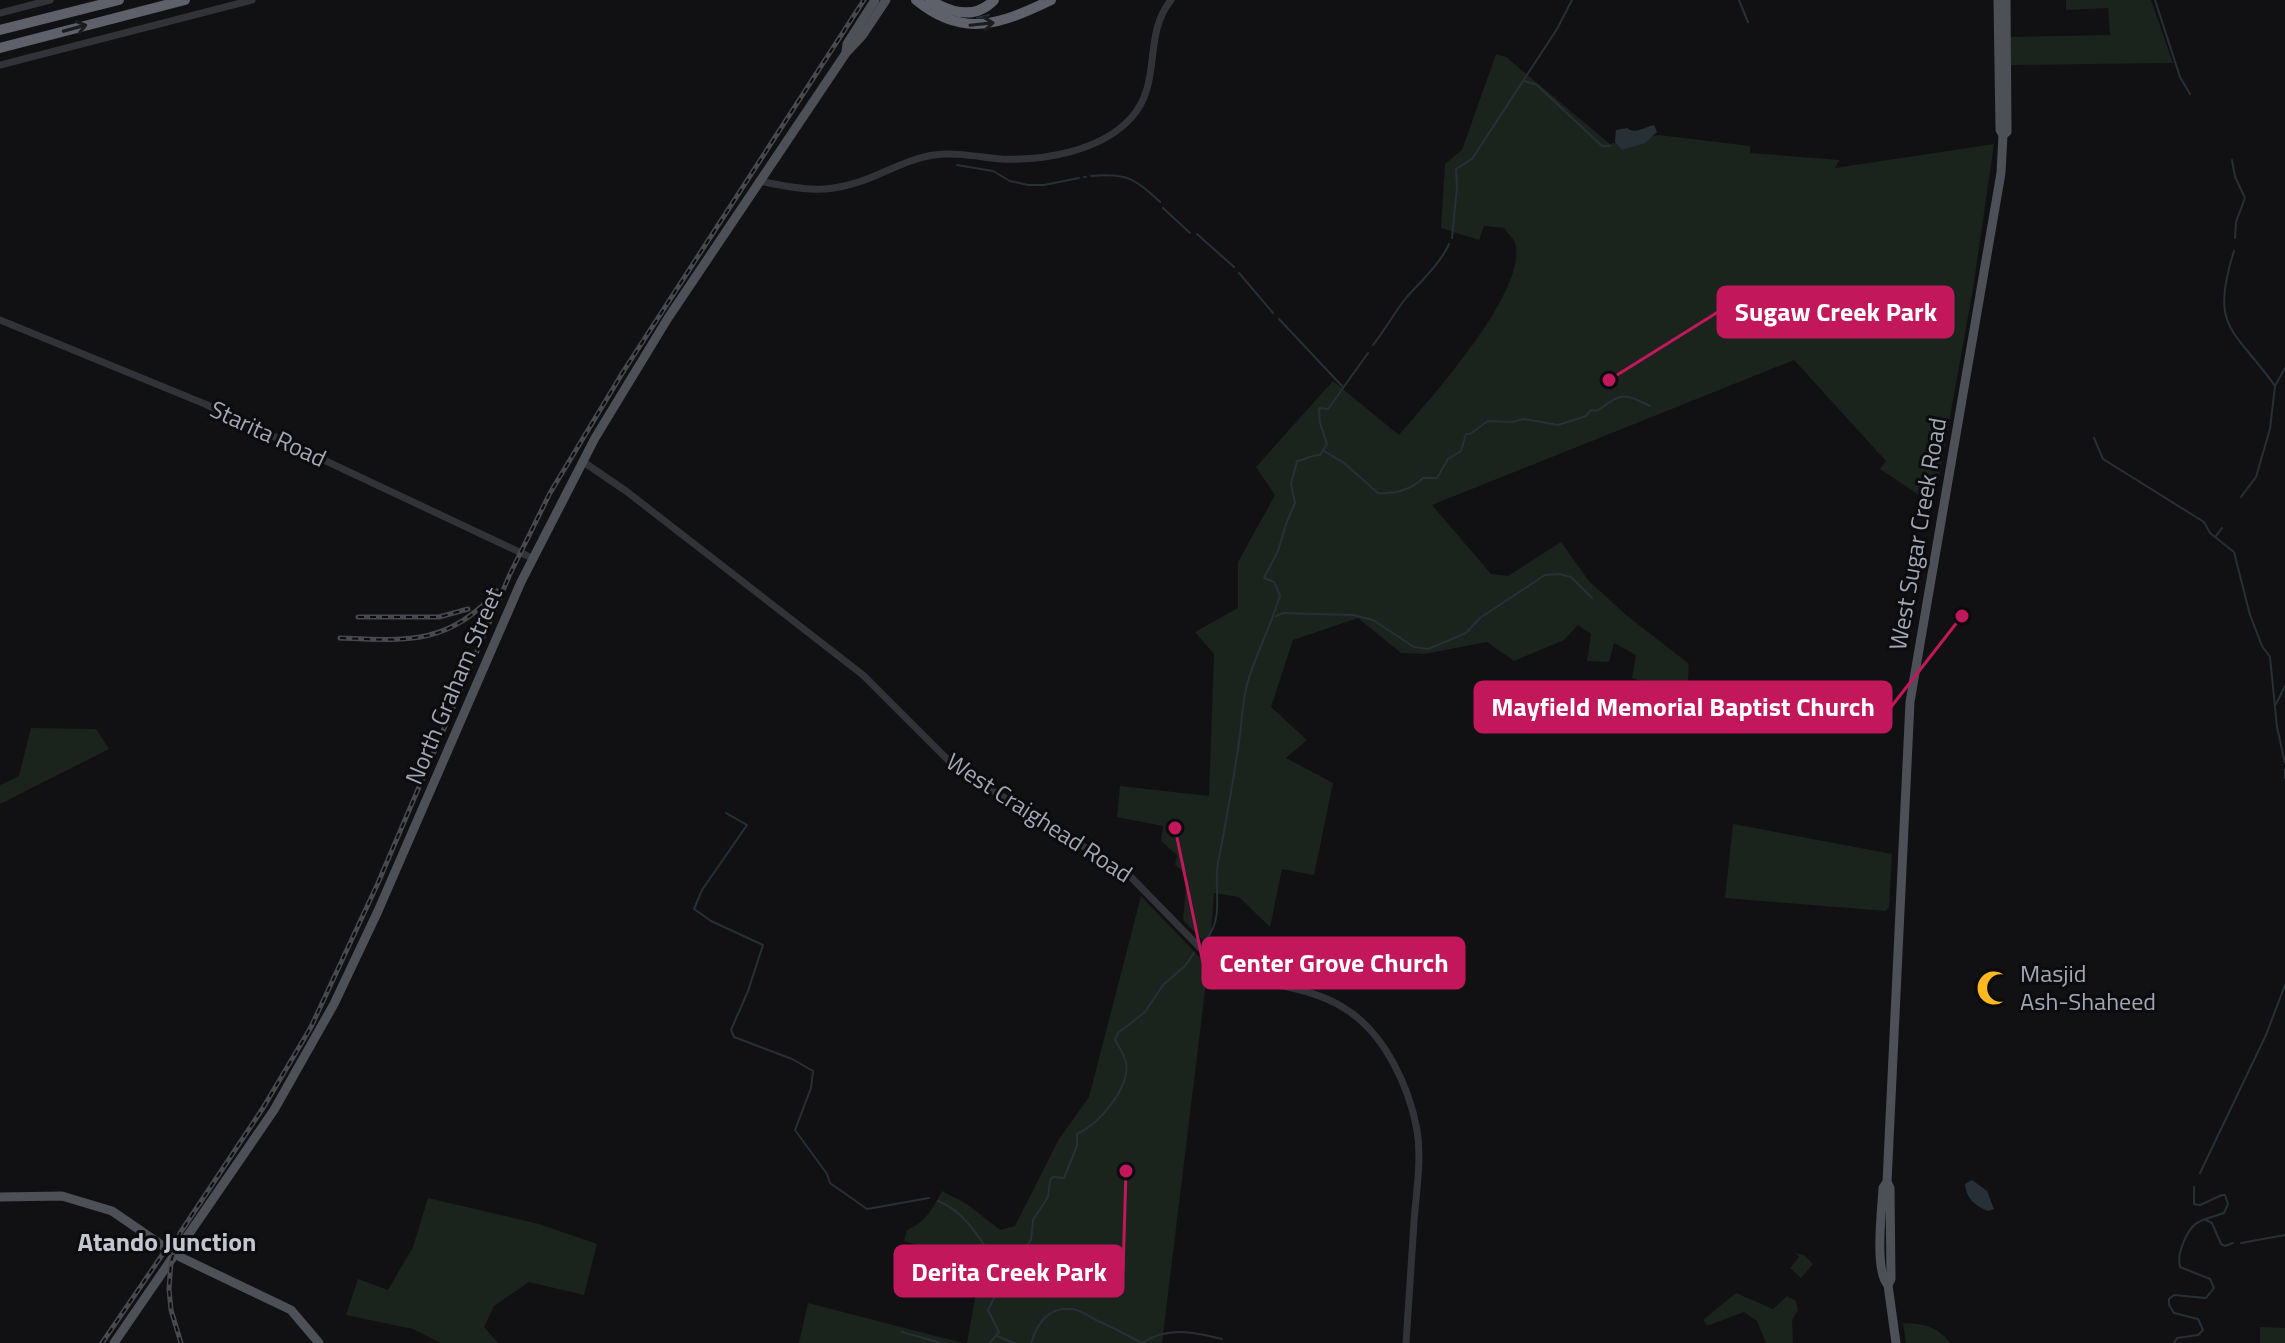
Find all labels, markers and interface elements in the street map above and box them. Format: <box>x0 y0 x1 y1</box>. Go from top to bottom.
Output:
one-way arrow <box>968 16 995 31</box>
one-way arrow <box>62 20 88 35</box>
callout: Sugaw Creek Park <box>1718 287 1953 337</box>
text: Sugaw Creek Park <box>1735 292 1938 331</box>
street label: Starita Road <box>204 390 332 476</box>
street label: West Sugar Creek Road <box>1879 415 1955 653</box>
street label: North Graham Street <box>395 581 511 790</box>
callout: Mayfield Memorial Baptist Church <box>1475 682 1891 732</box>
text: Mayfield Memorial Baptist Church <box>1491 687 1875 726</box>
street label: West Craighead Road <box>939 743 1140 891</box>
callout: Center Grove Church <box>1203 938 1464 988</box>
text: Center Grove Church <box>1219 943 1449 982</box>
place label: Masjid Ash-Shaheed <box>2020 955 2156 1019</box>
mosque icon: Masjid Ash-Shaheed <box>1975 969 2013 1007</box>
district label: Atando Junction <box>78 1222 256 1261</box>
callout: Derita Creek Park <box>895 1246 1123 1296</box>
text: Derita Creek Park <box>911 1252 1107 1291</box>

